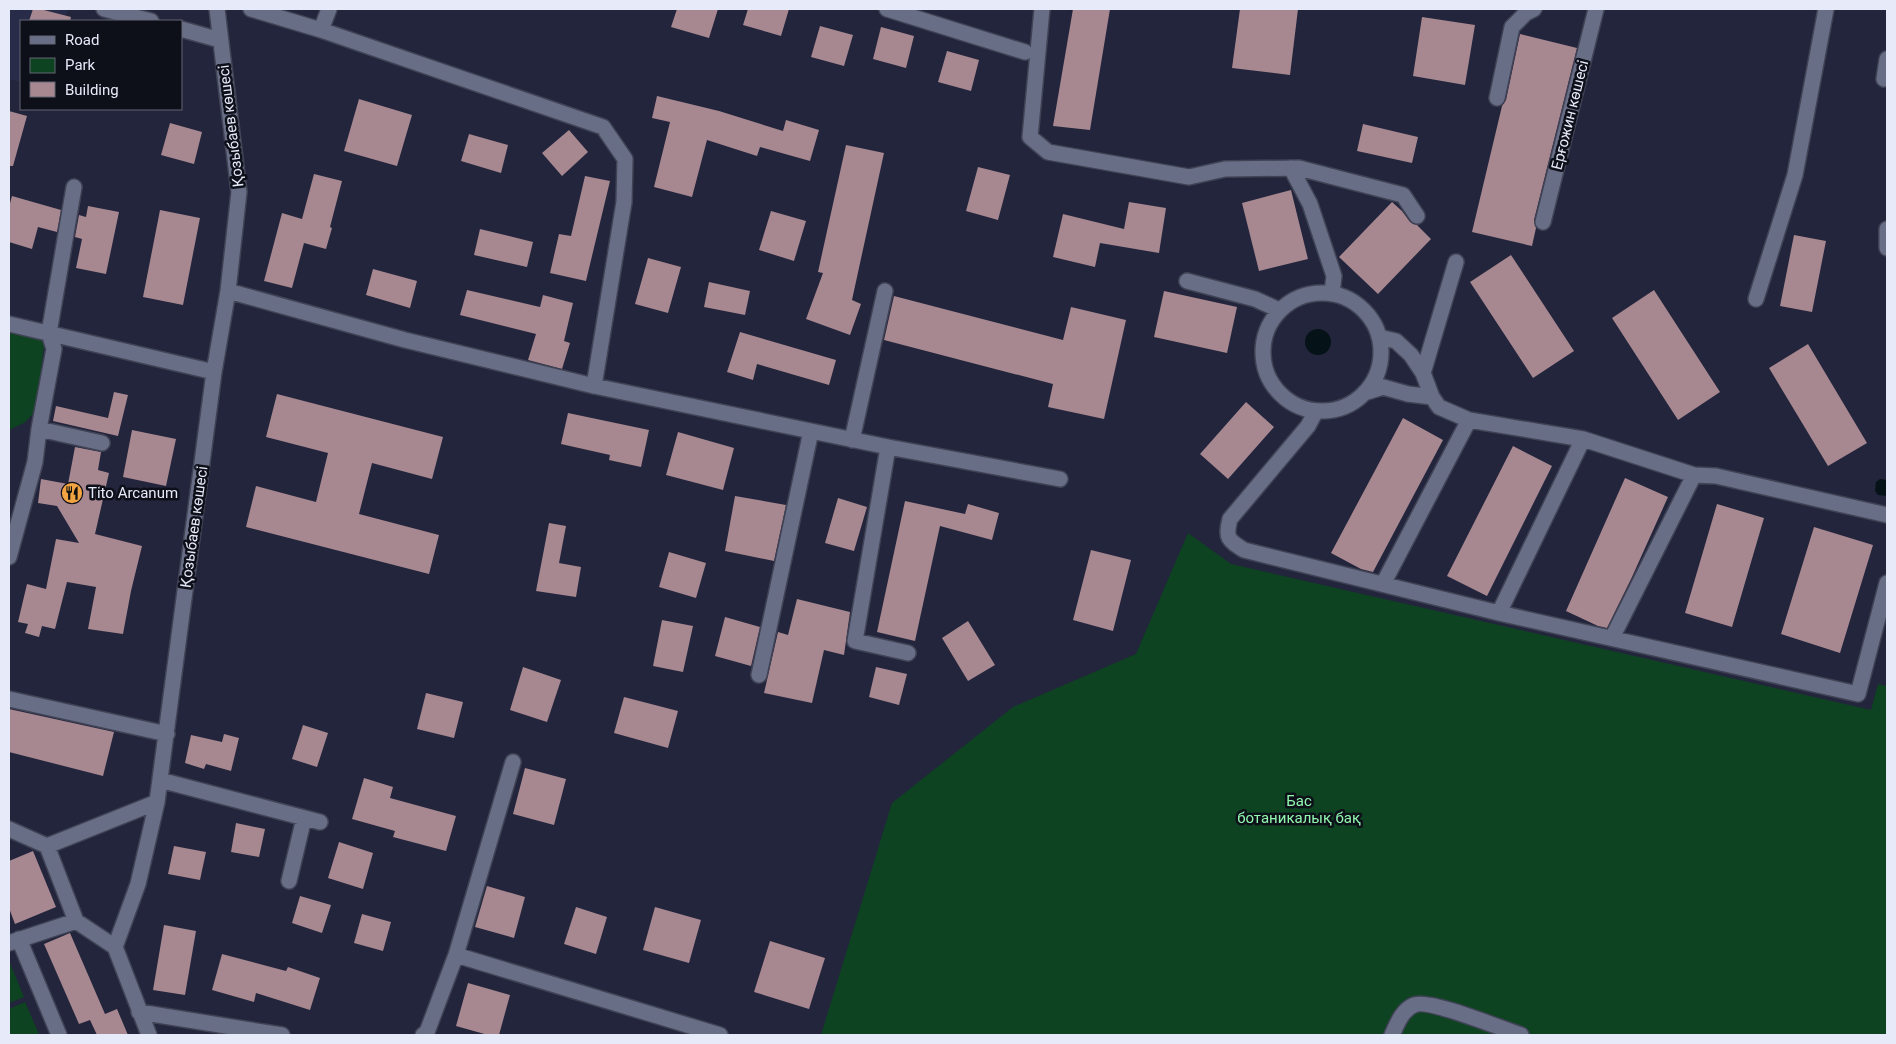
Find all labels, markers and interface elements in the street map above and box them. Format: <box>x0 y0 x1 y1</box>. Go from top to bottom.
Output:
legend <box>20 20 182 110</box>
text: Road <box>65 31 99 49</box>
text: Park <box>65 56 96 74</box>
street label: Ерғожин көшесі <box>1548 58 1592 172</box>
street label: Қозыбаев көшесі <box>215 64 247 188</box>
text: Building <box>65 81 119 99</box>
street label: Қозыбаев көшесі <box>177 465 211 589</box>
restaurant icon: Tito Arcanum <box>60 481 84 505</box>
place label: Tito Arcanum <box>88 484 178 502</box>
park label: Бас ботаникалық бақ <box>1237 792 1361 827</box>

